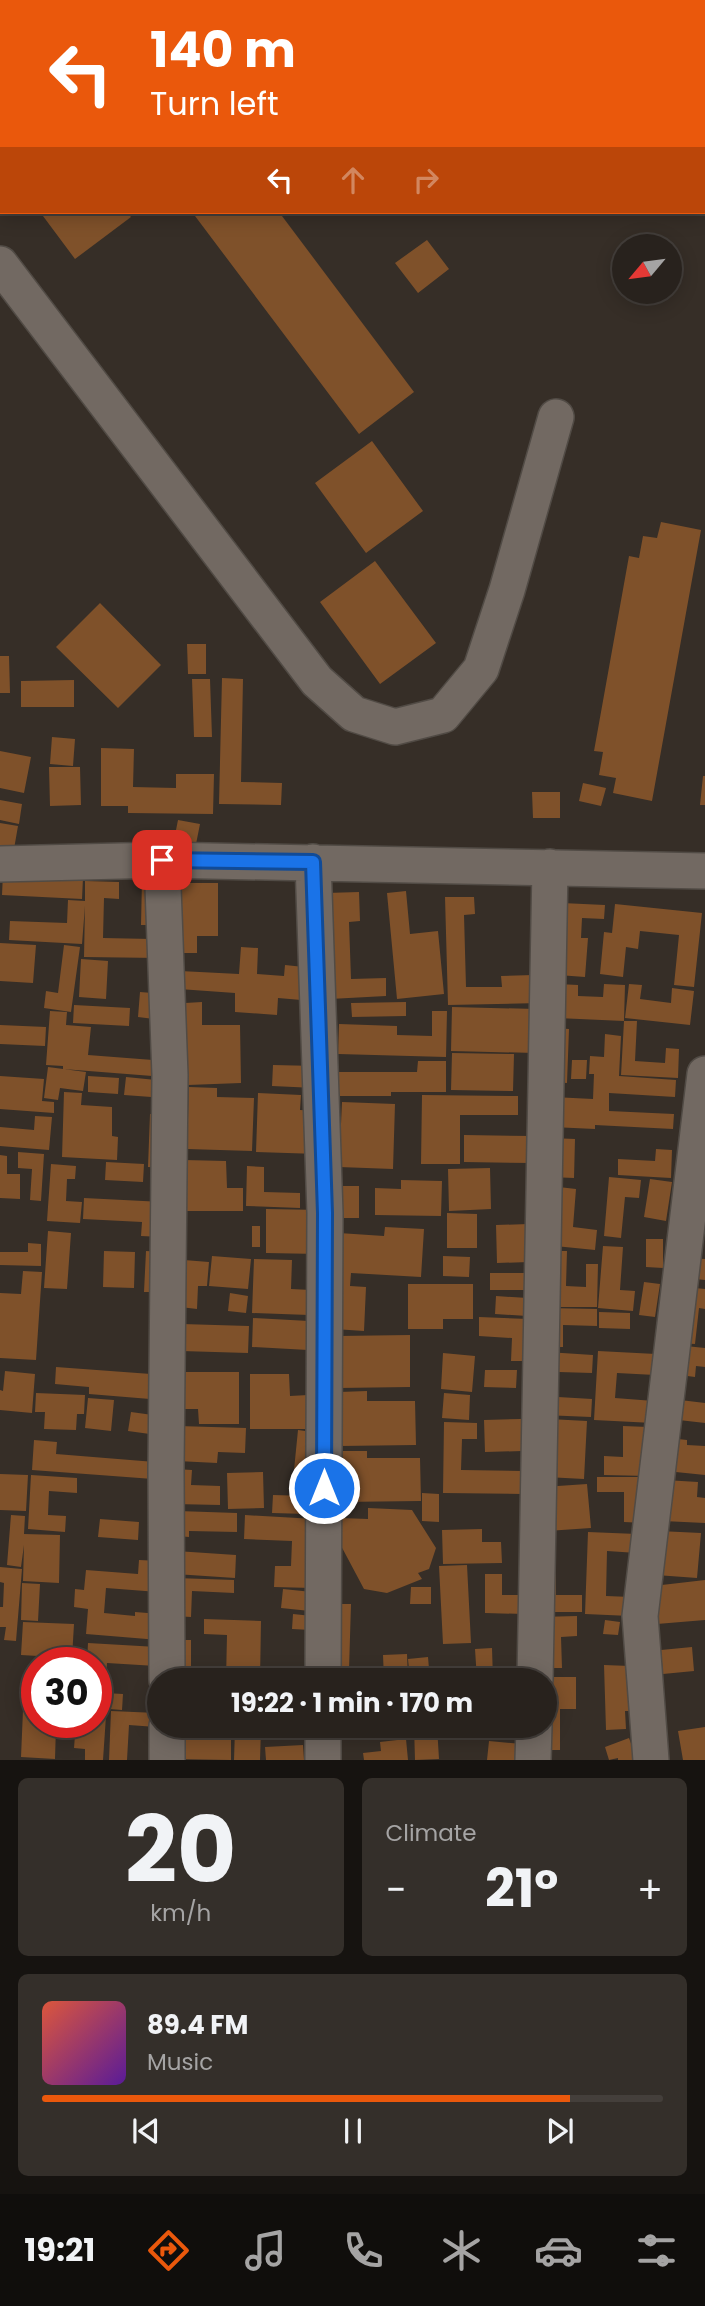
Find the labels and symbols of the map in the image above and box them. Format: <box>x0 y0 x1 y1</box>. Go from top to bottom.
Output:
north arrow <box>612 234 682 304</box>
pin <box>132 830 192 890</box>
position arrow <box>287 1451 361 1525</box>
speed limit sign: 30 <box>21 1647 112 1738</box>

